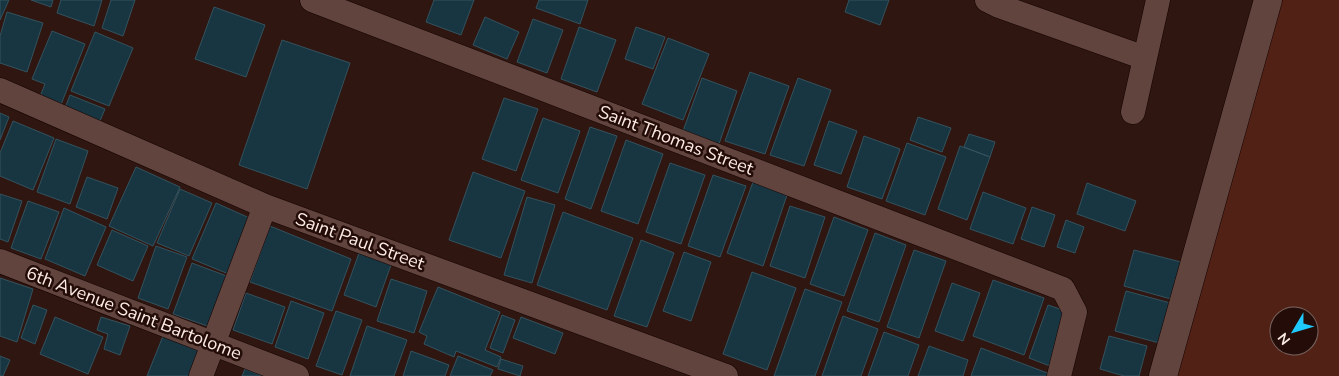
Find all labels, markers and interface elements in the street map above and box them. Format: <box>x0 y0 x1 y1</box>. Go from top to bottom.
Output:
street label: Saint Thomas Street <box>595 99 758 181</box>
street label: Saint Paul Street <box>292 207 428 276</box>
street label: 6th Avenue Saint Bartolome <box>23 261 245 365</box>
north arrow <box>1269 306 1319 356</box>
text: N <box>1273 329 1295 349</box>

